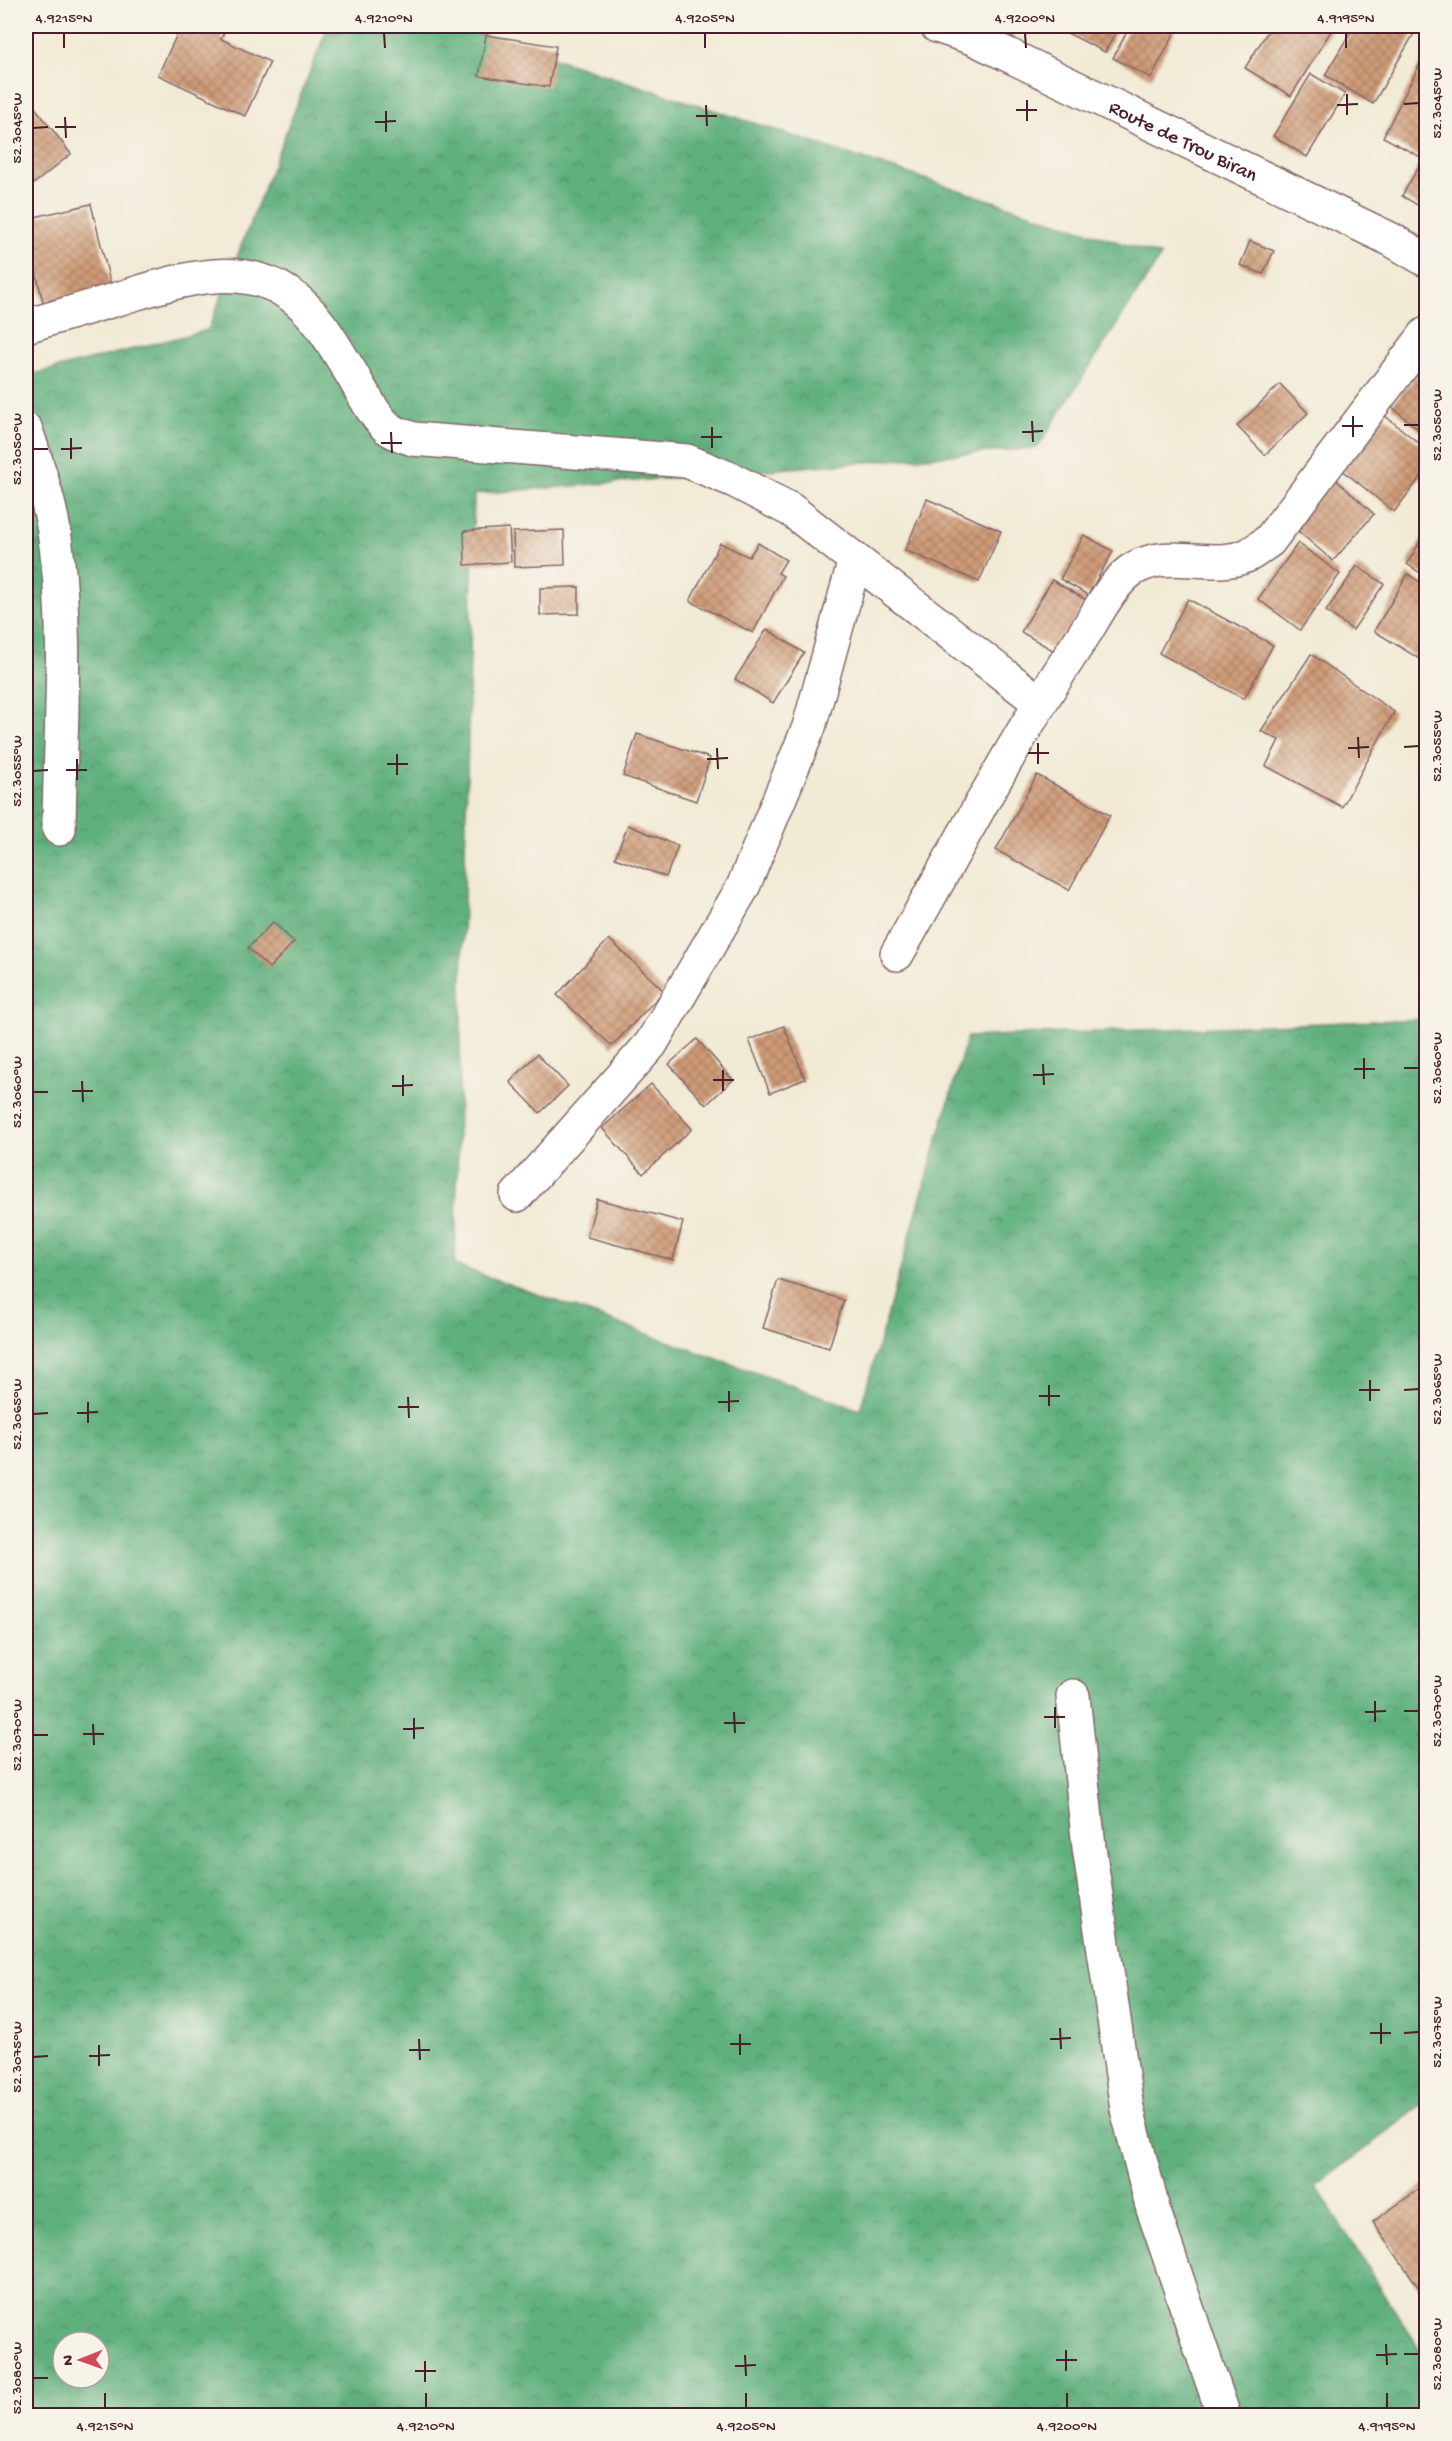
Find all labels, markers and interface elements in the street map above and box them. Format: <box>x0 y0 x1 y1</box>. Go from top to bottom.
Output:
text: 4.9215°N <box>35 10 93 28</box>
text: 4.9210°N <box>355 10 413 28</box>
text: 4.9205°N <box>675 10 735 28</box>
text: 4.9200°N <box>995 10 1055 28</box>
text: 4.9195°N <box>1317 10 1375 28</box>
text: 52.3045°W <box>1429 67 1447 138</box>
text: 52.3045°W <box>9 92 27 163</box>
street label: Route de Trou Biran <box>1104 97 1261 189</box>
text: 52.3050°W <box>1429 389 1447 461</box>
text: 52.3050°W <box>9 413 27 485</box>
text: 52.3055°W <box>1429 710 1447 782</box>
text: 52.3055°W <box>9 735 27 807</box>
text: 52.3060°W <box>1429 1032 1447 1104</box>
text: 52.3060°W <box>9 1056 27 1128</box>
text: 52.3065°W <box>1429 1353 1447 1425</box>
text: 52.3065°W <box>9 1378 27 1450</box>
text: 52.3070°W <box>1429 1675 1447 1747</box>
text: 52.3070°W <box>9 1699 27 1771</box>
text: 52.3075°W <box>1429 1996 1447 2068</box>
text: 52.3075°W <box>9 2021 27 2093</box>
text: 52.3080°W <box>1429 2318 1447 2390</box>
north arrow <box>51 2330 111 2390</box>
text: 52.3080°W <box>9 2342 27 2414</box>
text: N <box>60 2354 79 2366</box>
text: 4.9215°N <box>76 2418 134 2436</box>
text: 4.9210°N <box>397 2418 455 2436</box>
text: 4.9205°N <box>716 2418 776 2436</box>
text: 4.9200°N <box>1037 2418 1097 2436</box>
text: 4.9195°N <box>1358 2418 1416 2436</box>

